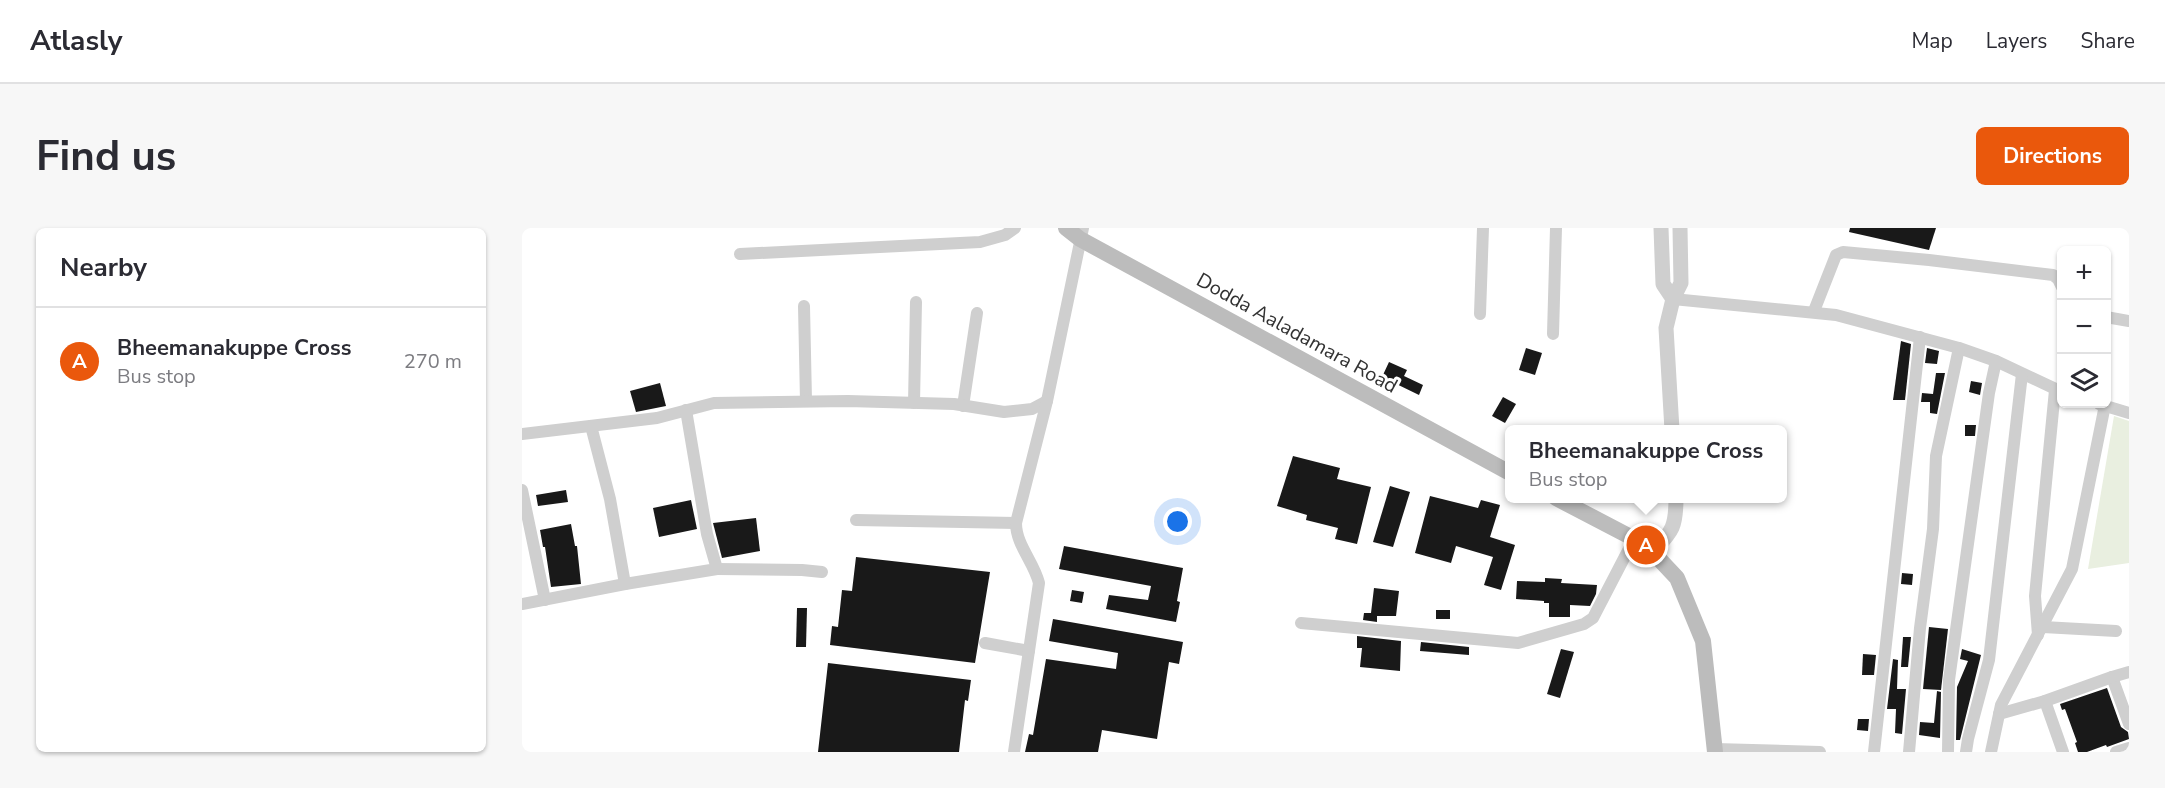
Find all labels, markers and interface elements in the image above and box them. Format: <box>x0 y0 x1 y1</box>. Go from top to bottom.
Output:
text: Atlasly <box>30 22 122 60</box>
text: Map <box>1911 27 1953 55</box>
text: Layers <box>1986 27 2047 55</box>
text: Share <box>2080 27 2135 55</box>
button: Directions <box>1976 127 2129 185</box>
text: Find us <box>36 128 176 185</box>
map controls <box>2057 246 2111 408</box>
button: + <box>2057 246 2111 300</box>
text: Nearby <box>60 250 147 285</box>
street label: Dodda Aaladamara Road <box>1192 266 1402 400</box>
button: − <box>2057 300 2111 354</box>
text: Bheemanakuppe Cross <box>117 333 351 363</box>
text: A <box>72 348 87 375</box>
text: 270 m <box>404 348 462 375</box>
button: layers <box>2057 354 2111 408</box>
text: Bus stop <box>117 363 196 390</box>
popup <box>1505 425 1787 503</box>
text: Bheemanakuppe Cross <box>1529 436 1763 466</box>
text: Bus stop <box>1529 466 1607 493</box>
your location <box>1163 507 1192 536</box>
pin: A <box>1626 522 1666 568</box>

